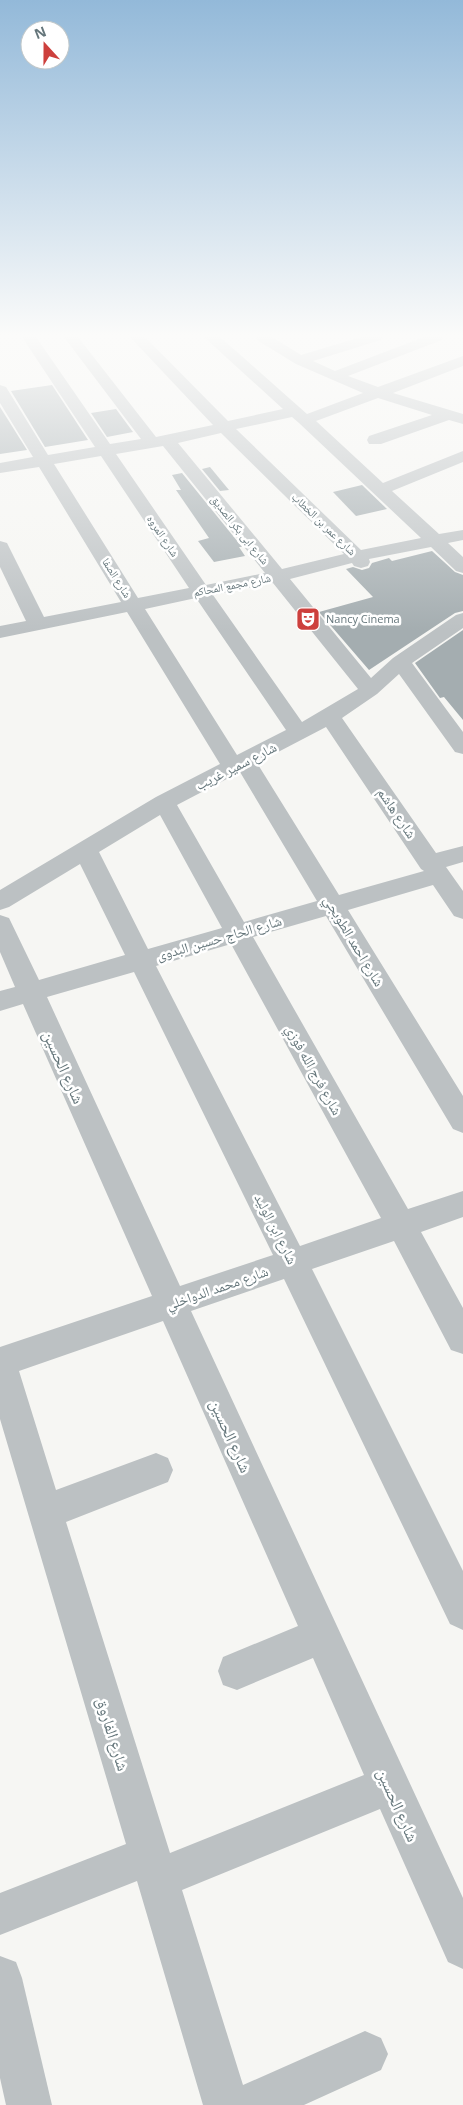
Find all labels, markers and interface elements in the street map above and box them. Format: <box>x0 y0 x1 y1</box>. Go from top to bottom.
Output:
north arrow <box>20 20 70 70</box>
text: N <box>31 21 49 43</box>
street label: شارع عمر بن الخطاب <box>289 489 360 558</box>
street label: شارع ابى بكر الصديق <box>208 492 273 567</box>
street label: شارع المروه <box>144 512 183 560</box>
street label: شارع الصفا <box>99 555 136 601</box>
street label: شارع مجمع المحاكم <box>192 570 272 600</box>
theatre icon: Nancy Cinema <box>295 606 321 632</box>
place label: Nancy Cinema <box>326 611 400 626</box>
street label: شارع سمير غريب <box>192 737 280 795</box>
street label: شارع هاشم <box>373 784 421 842</box>
street label: شارع احمد الطوبجي <box>318 892 389 991</box>
street label: شارع الحاج حسين البدوى <box>154 911 284 965</box>
street label: شارع فرج الله فوزي <box>280 1021 347 1120</box>
street label: شارع الحسين <box>38 1027 90 1107</box>
street label: شارع ابن الوليد <box>250 1190 302 1268</box>
street label: شارع محمد الدواخلي <box>163 1261 271 1316</box>
street label: شارع الحسين <box>205 1396 257 1476</box>
street label: شارع الفاروق <box>91 1694 135 1774</box>
street label: شارع الحسين <box>372 1765 424 1845</box>

